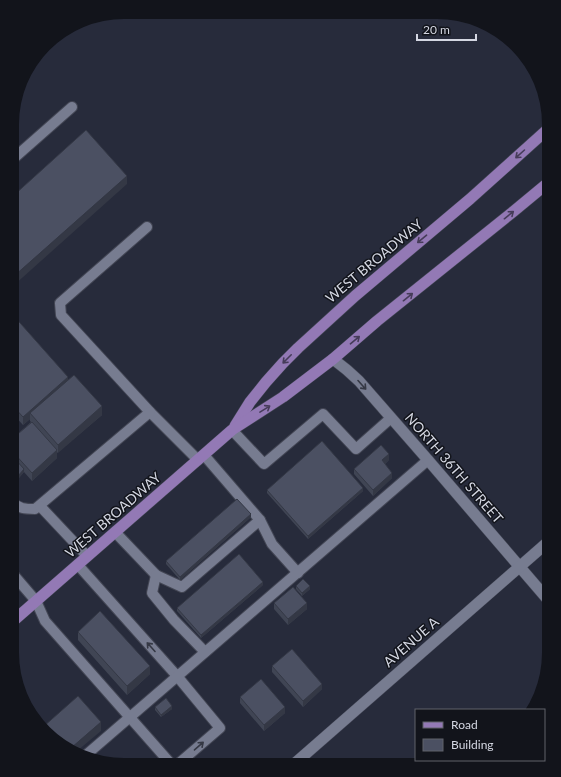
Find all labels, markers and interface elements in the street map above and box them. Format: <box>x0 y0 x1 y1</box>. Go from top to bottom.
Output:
scale bar <box>417 16 476 42</box>
text: 20 m <box>423 22 450 37</box>
one-way arrow <box>515 149 525 158</box>
one-way arrow <box>504 211 515 220</box>
street label: WEST BROADWAY <box>322 215 426 306</box>
one-way arrow <box>417 235 428 244</box>
one-way arrow <box>402 292 413 301</box>
one-way arrow <box>350 336 360 345</box>
one-way arrow <box>282 354 292 364</box>
one-way arrow <box>358 380 367 390</box>
one-way arrow <box>260 405 271 413</box>
street label: NORTH 36TH STREET <box>402 409 507 527</box>
street label: WEST BROADWAY <box>61 468 164 561</box>
street label: AVENUE A <box>379 613 442 670</box>
one-way arrow <box>147 642 156 652</box>
legend <box>415 709 545 761</box>
text: Road <box>451 717 478 732</box>
text: Building <box>451 737 494 752</box>
one-way arrow <box>194 741 204 751</box>

